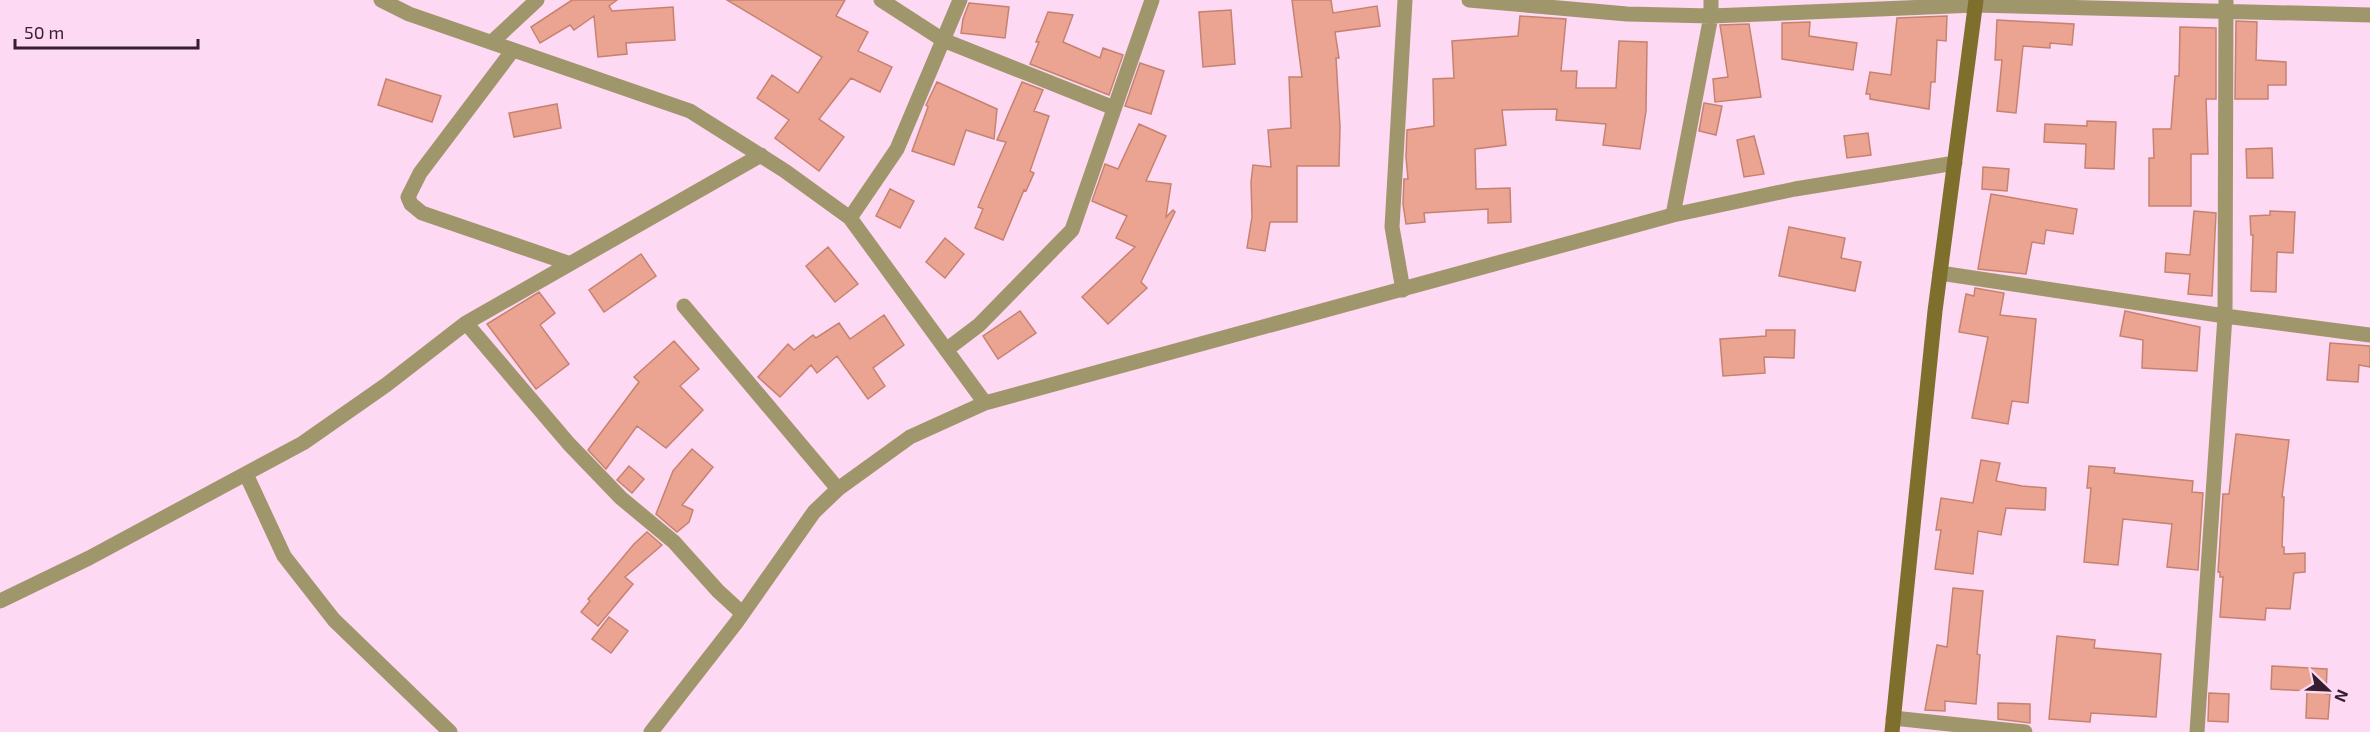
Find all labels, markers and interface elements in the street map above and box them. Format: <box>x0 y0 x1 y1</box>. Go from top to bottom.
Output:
scale bar <box>15 12 198 50</box>
text: 50 m <box>24 21 64 43</box>
north arrow <box>2298 660 2358 720</box>
text: N <box>2331 687 2353 705</box>

